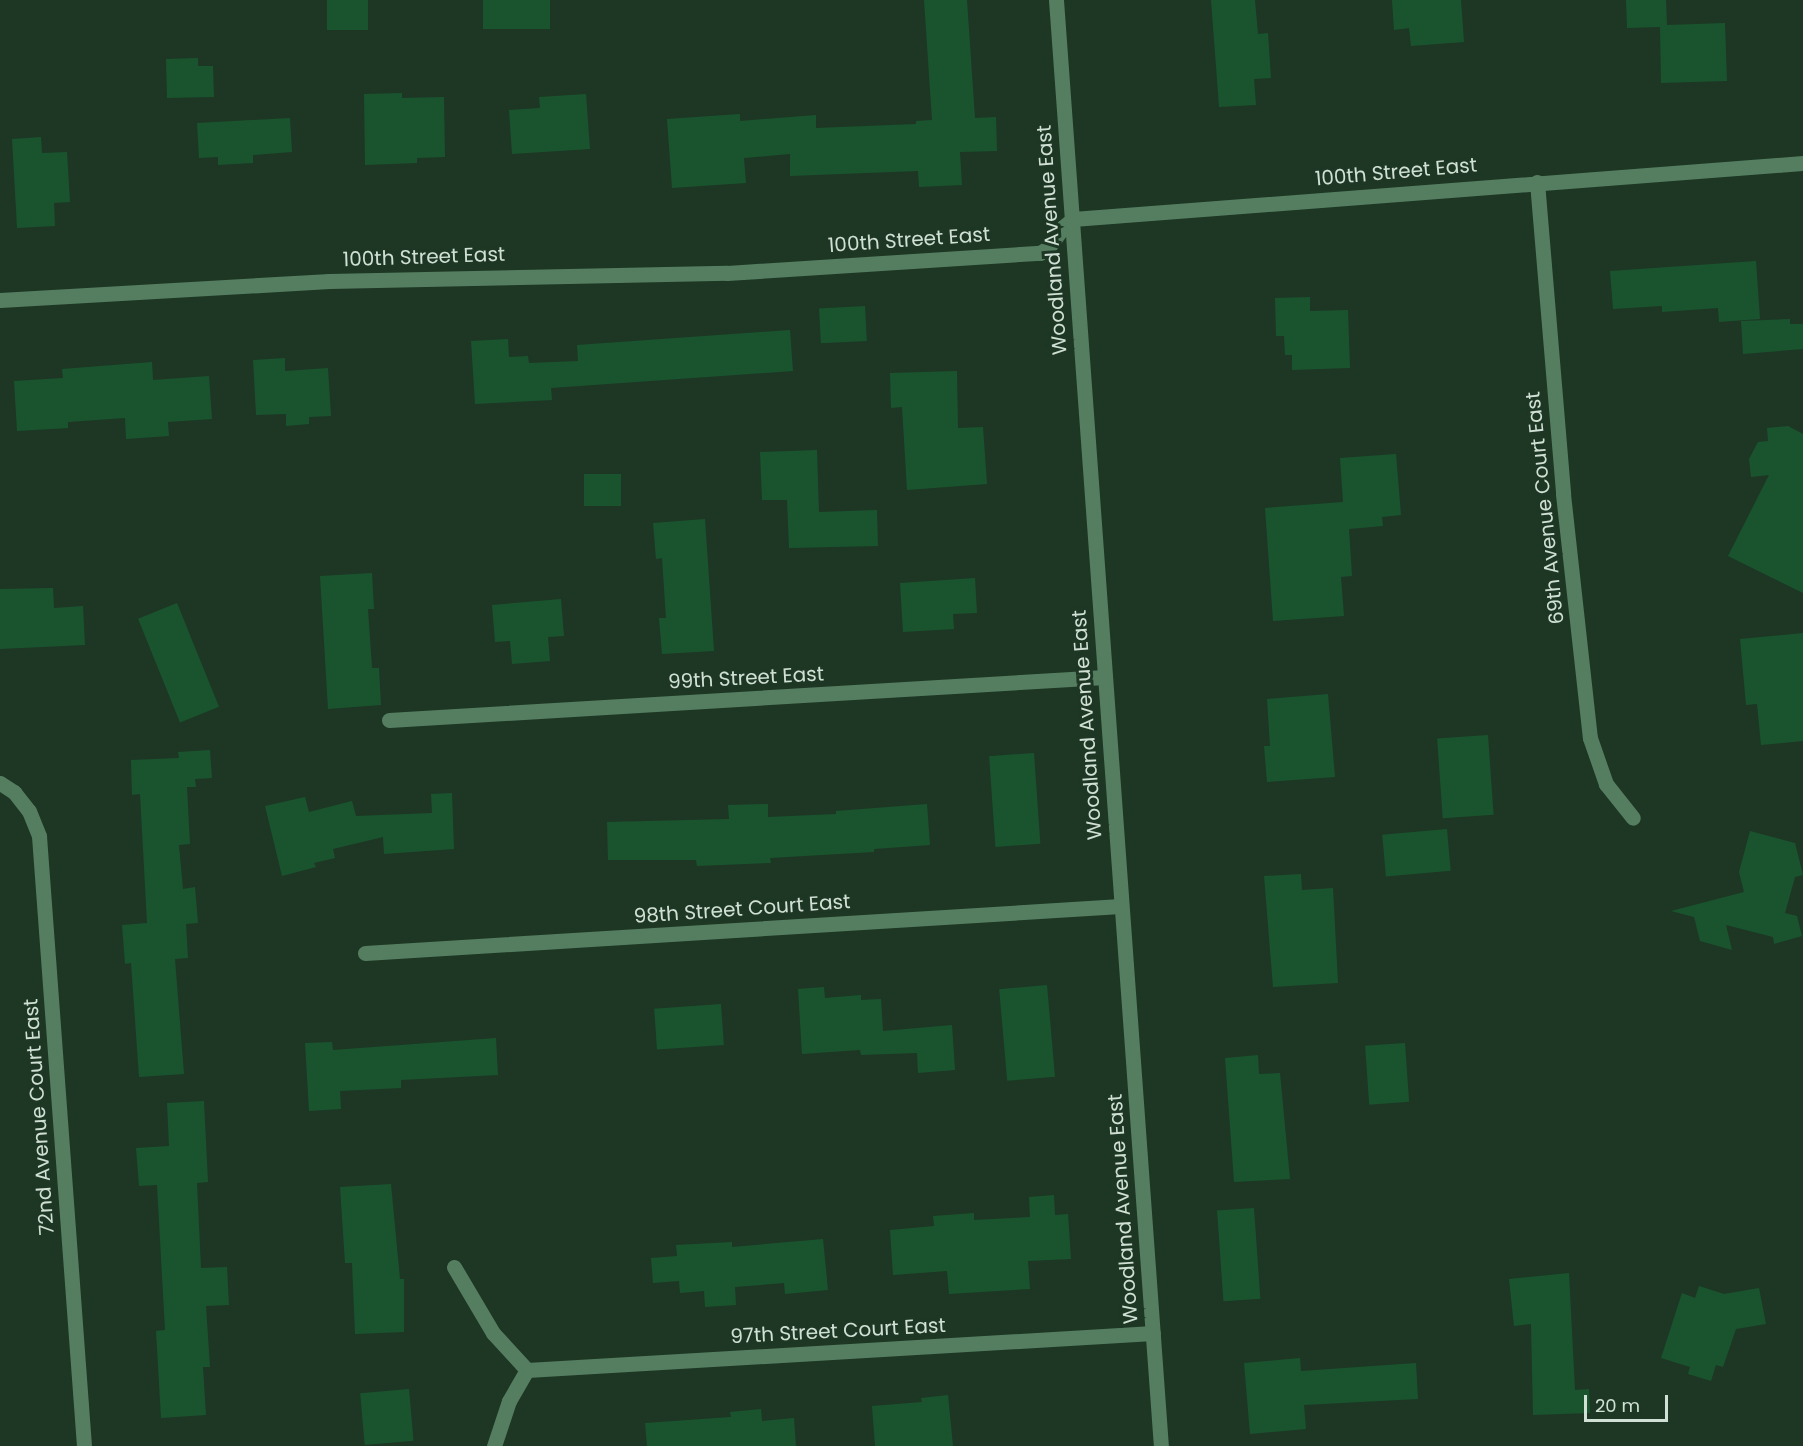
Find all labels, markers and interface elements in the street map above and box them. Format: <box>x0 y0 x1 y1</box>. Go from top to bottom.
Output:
street label: Woodland Avenue East <box>1032 124 1072 356</box>
street label: 100th Street East <box>1314 153 1478 191</box>
street label: 100th Street East <box>827 222 991 258</box>
street label: 100th Street East <box>342 242 506 272</box>
street label: 69th Avenue Court East <box>1521 390 1569 626</box>
street label: Woodland Avenue East <box>1067 609 1107 841</box>
street label: 99th Street East <box>667 662 825 694</box>
street label: 98th Street Court East <box>633 889 851 929</box>
street label: 72nd Avenue Court East <box>19 998 59 1236</box>
street label: Woodland Avenue East <box>1103 1093 1143 1325</box>
street label: 97th Street Court East <box>730 1313 946 1349</box>
scale bar <box>1587 1383 1671 1421</box>
text: 20 m <box>1595 1393 1640 1418</box>

